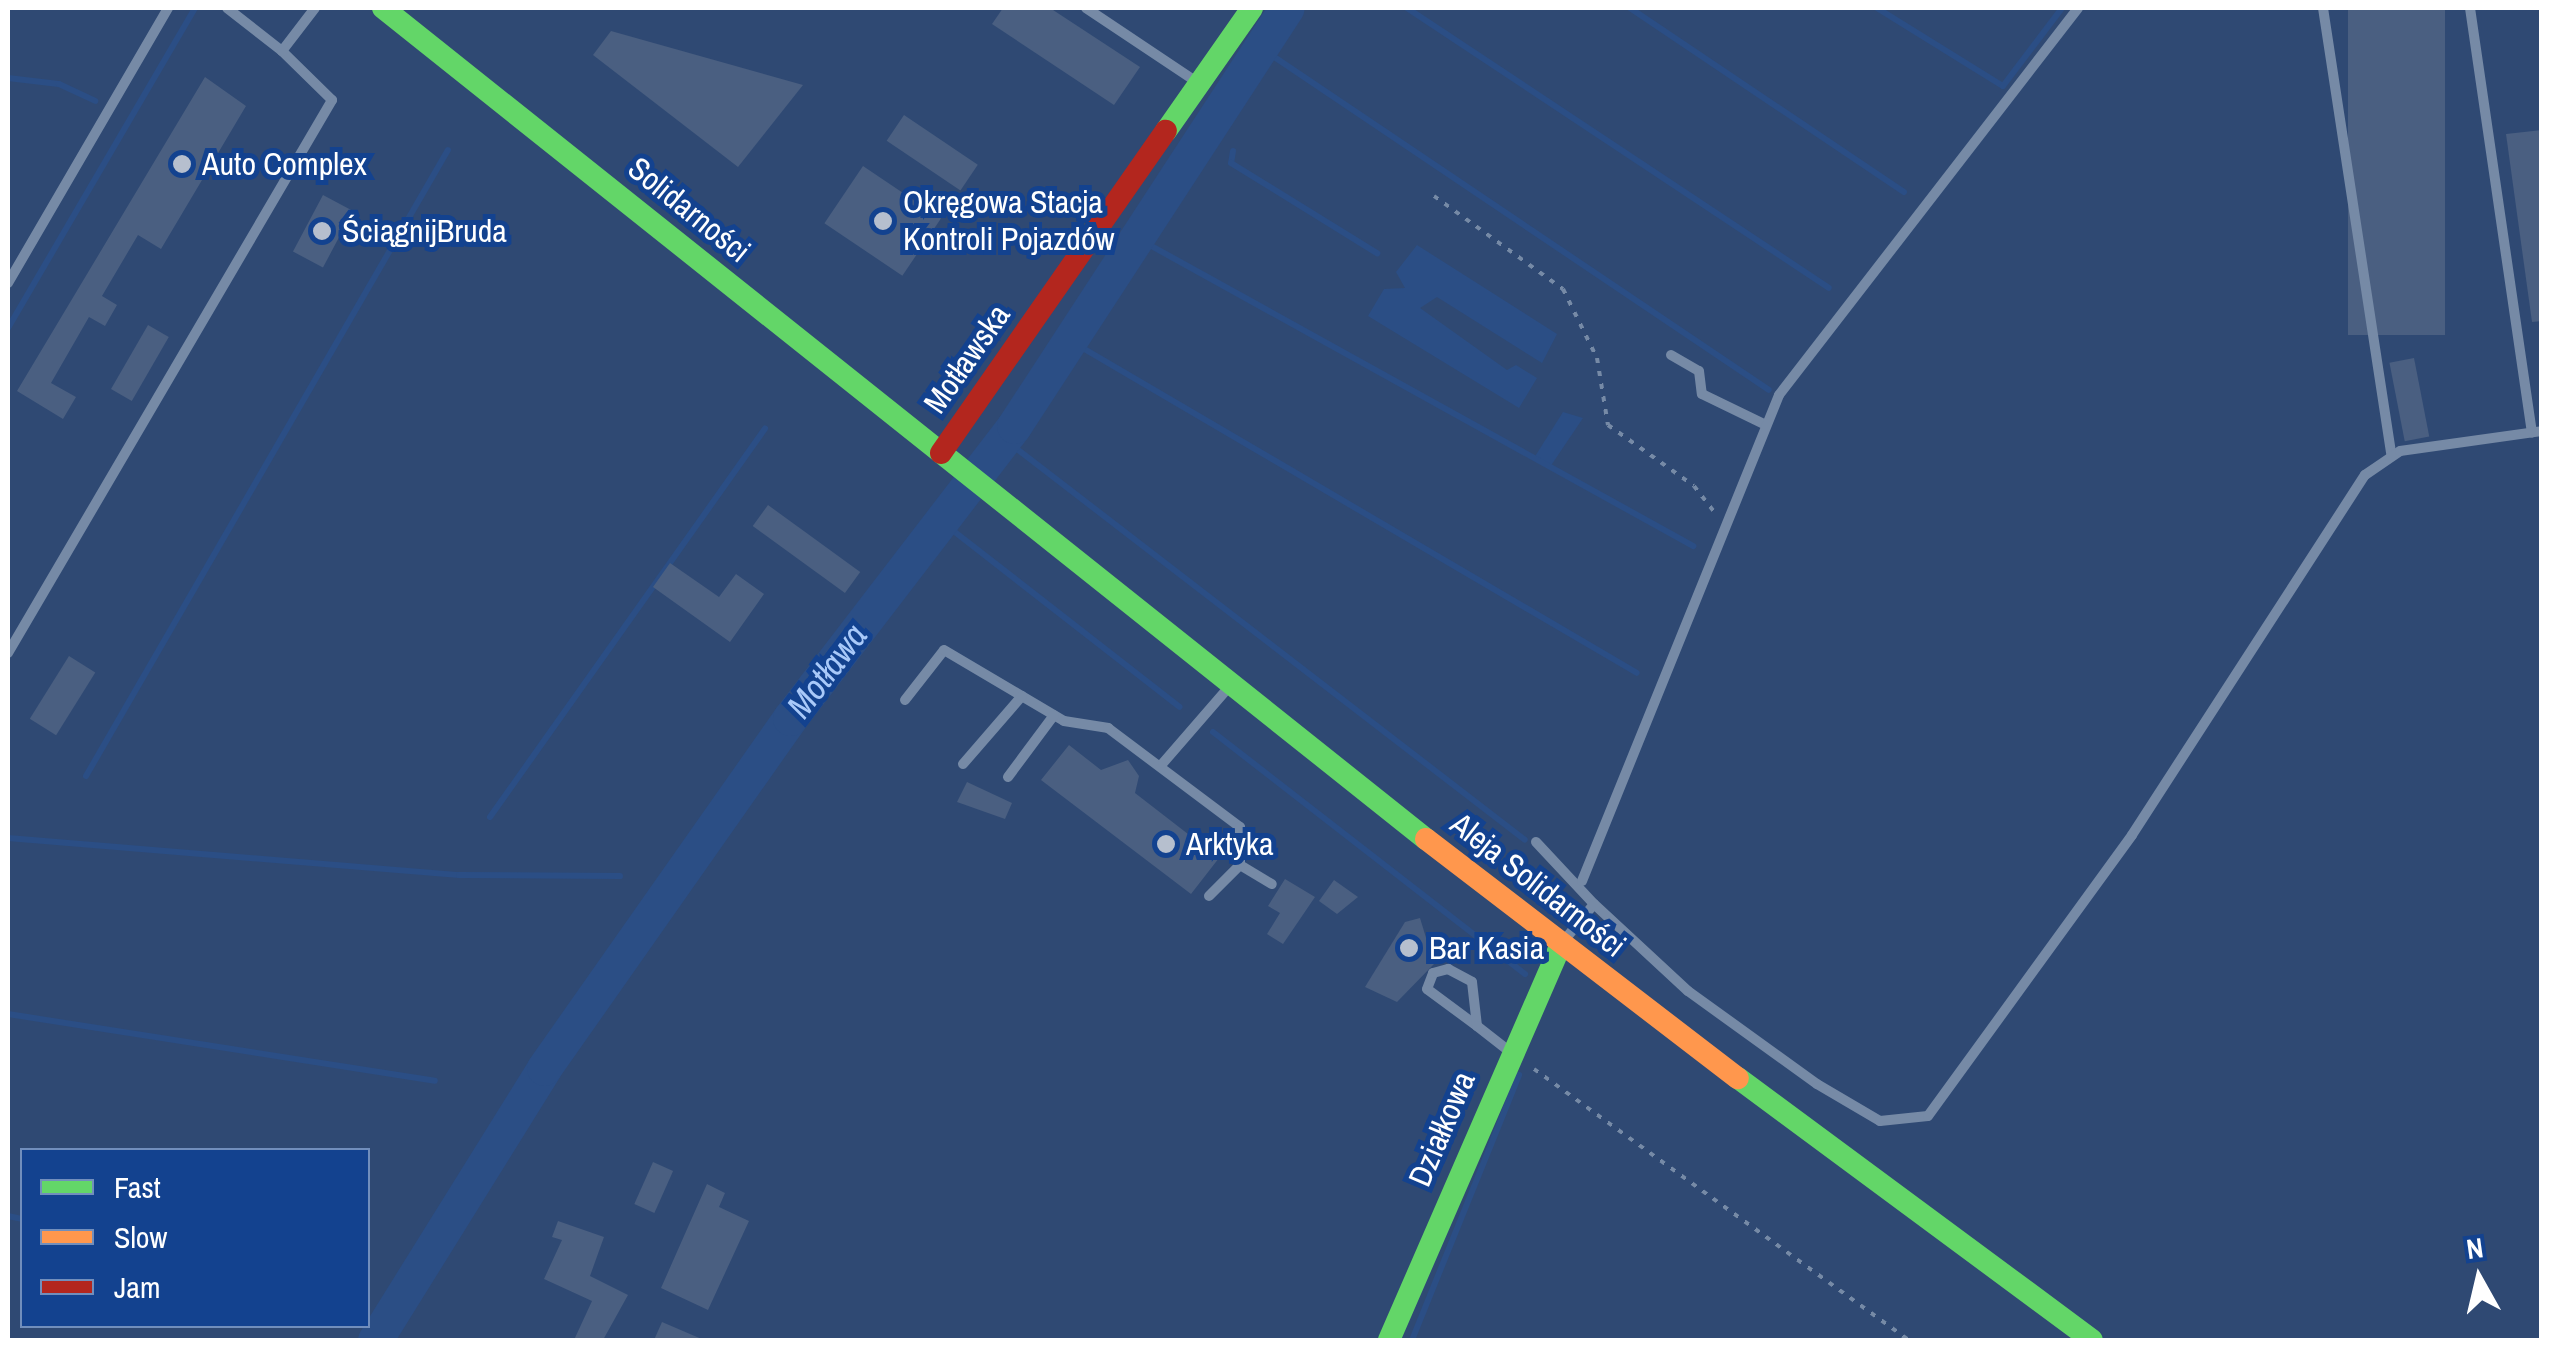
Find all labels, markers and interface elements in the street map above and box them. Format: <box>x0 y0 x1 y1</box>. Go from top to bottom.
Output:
place label: Auto Complex <box>202 145 367 183</box>
street label: Solidarności <box>620 149 758 271</box>
marker: Auto Complex <box>171 153 193 175</box>
place label: Okręgowa Stacja Kontroli Pojazdów <box>903 184 1114 259</box>
marker: Okręgowa Stacja Kontroli Pojazdów <box>872 210 894 232</box>
place label: ŚciągnijBruda <box>342 212 507 250</box>
marker: ŚciągnijBruda <box>311 220 333 242</box>
street label: Motławska <box>916 297 1018 421</box>
water label: Motława <box>778 616 876 726</box>
street label: Aleja Solidarności <box>1443 805 1633 965</box>
place label: Arktyka <box>1186 825 1273 863</box>
marker: Arktyka <box>1155 833 1177 855</box>
place label: Bar Kasia <box>1429 929 1544 967</box>
marker: Bar Kasia <box>1398 937 1420 959</box>
street label: Działkowa <box>1401 1066 1483 1192</box>
legend <box>20 1148 370 1328</box>
text: Fast <box>114 1167 161 1207</box>
text: Slow <box>114 1217 167 1257</box>
north arrow <box>2429 1228 2529 1328</box>
text: N <box>2464 1228 2486 1268</box>
text: Jam <box>114 1267 160 1307</box>

